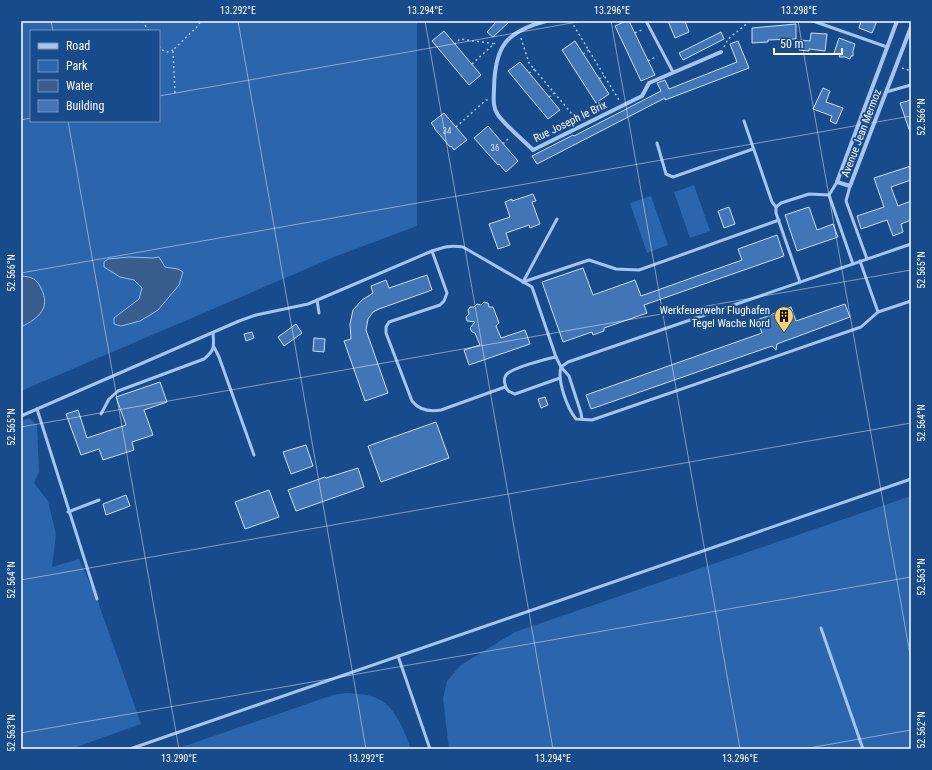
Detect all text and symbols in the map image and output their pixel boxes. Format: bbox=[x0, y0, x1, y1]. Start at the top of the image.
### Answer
text: 13.292°E bbox=[220, 5, 256, 16]
text: 13.294°E bbox=[407, 5, 443, 16]
text: 13.296°E bbox=[594, 5, 630, 16]
text: 13.298°E bbox=[781, 5, 817, 16]
legend bbox=[30, 30, 160, 122]
scale bar bbox=[774, 30, 842, 56]
text: 50 m bbox=[780, 37, 804, 51]
text: Road bbox=[66, 39, 90, 53]
text: Park bbox=[66, 59, 88, 73]
text: Water bbox=[66, 79, 94, 93]
street label: Avenue Jean Mermoz bbox=[839, 87, 884, 179]
street label: Rue Joseph le Brix bbox=[531, 98, 609, 145]
text: 52.566°N bbox=[916, 98, 927, 136]
text: Building bbox=[66, 99, 104, 113]
house number: 34 bbox=[443, 126, 452, 136]
house number: 36 bbox=[491, 143, 499, 153]
text: 52.565°N bbox=[916, 251, 927, 289]
text: 52.566°N bbox=[6, 254, 17, 292]
place label: Werkfeuerwehr Flughafen Tegel Wache Nord bbox=[659, 304, 770, 330]
building icon: Werkfeuerwehr Flughafen Tegel Wache Nord bbox=[773, 305, 795, 333]
text: 52.564°N bbox=[916, 404, 927, 442]
text: 52.565°N bbox=[6, 408, 17, 446]
text: 52.563°N bbox=[916, 558, 927, 596]
text: 52.564°N bbox=[6, 561, 17, 599]
text: 52.562°N bbox=[916, 711, 927, 749]
text: 52.563°N bbox=[6, 714, 17, 752]
text: 13.290°E bbox=[161, 753, 197, 764]
text: 13.292°E bbox=[348, 753, 384, 764]
text: 13.294°E bbox=[535, 753, 571, 764]
text: 13.296°E bbox=[722, 753, 758, 764]

